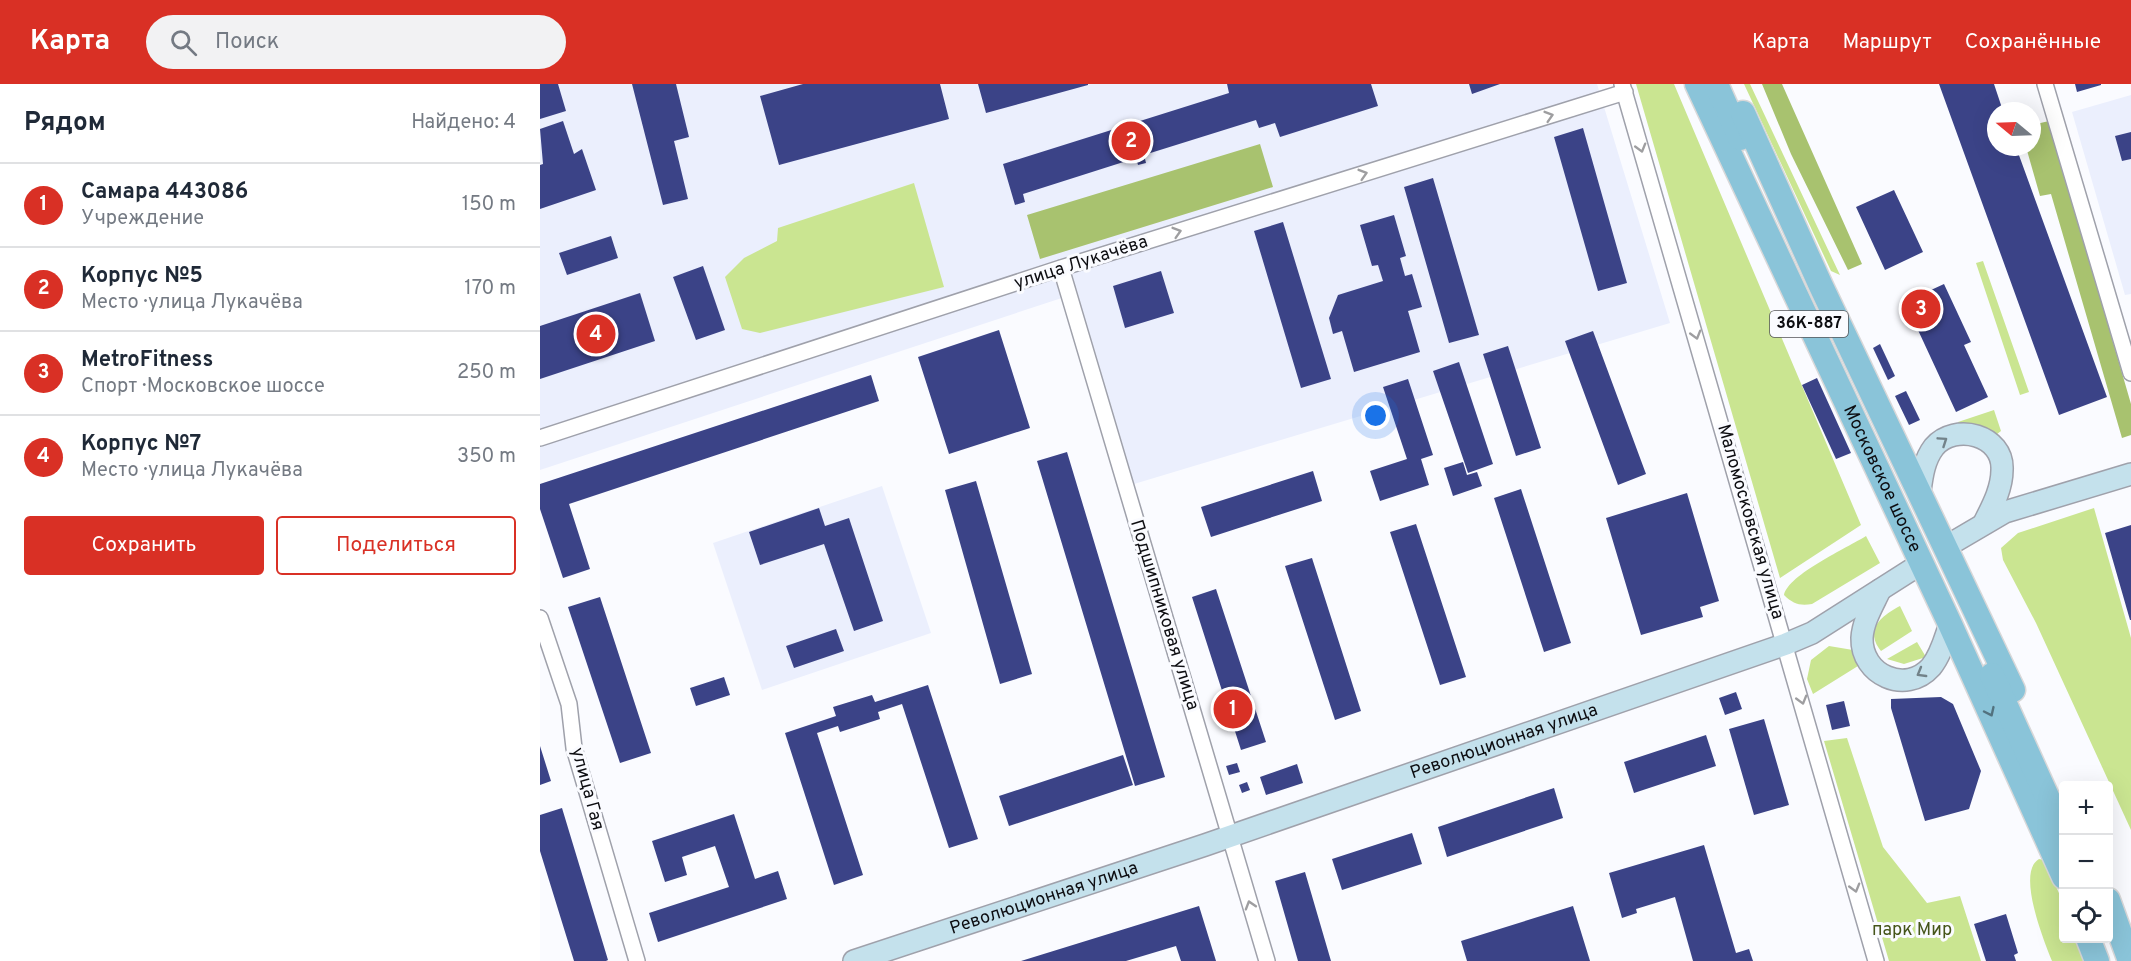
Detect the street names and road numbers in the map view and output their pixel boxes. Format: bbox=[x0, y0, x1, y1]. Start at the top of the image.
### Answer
street label: улица Лукачёва bbox=[1011, 231, 1151, 295]
road number: 36К-887 bbox=[1770, 311, 1848, 337]
street label: Московское шоссе bbox=[1838, 401, 1926, 556]
street label: Маломосковская улица bbox=[1711, 422, 1789, 622]
street label: Подшипниковая улица bbox=[1124, 517, 1204, 713]
street label: Революционная улица bbox=[1407, 699, 1601, 785]
street label: улица Гая bbox=[565, 745, 609, 833]
street label: Революционная улица bbox=[947, 856, 1141, 940]

